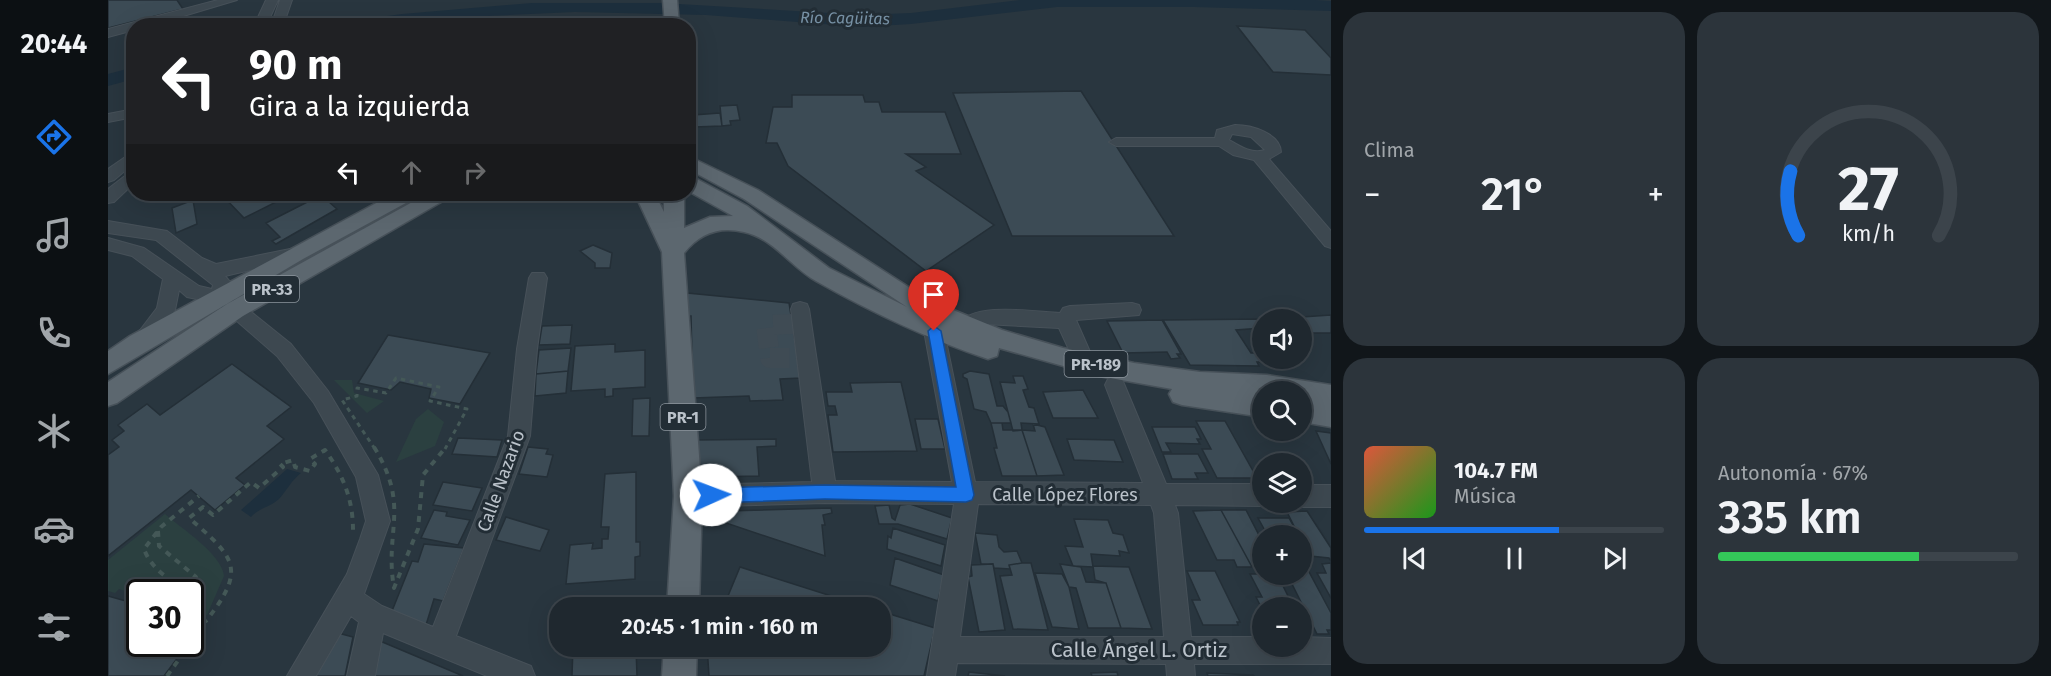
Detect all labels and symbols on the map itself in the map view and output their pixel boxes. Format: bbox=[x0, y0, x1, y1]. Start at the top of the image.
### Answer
water label: Río Cagüitas bbox=[800, 8, 890, 28]
pin bbox=[908, 269, 959, 331]
road number: PR-33 bbox=[245, 276, 299, 302]
road number: PR-189 bbox=[1064, 351, 1128, 377]
road number: PR-1 bbox=[660, 404, 706, 430]
street label: Calle Nazario bbox=[472, 427, 530, 535]
position arrow bbox=[679, 463, 743, 527]
street label: Calle López Flores bbox=[992, 484, 1138, 506]
speed limit sign: 30 bbox=[126, 579, 204, 657]
street label: Calle Ángel L. Ortiz bbox=[1051, 637, 1227, 663]

